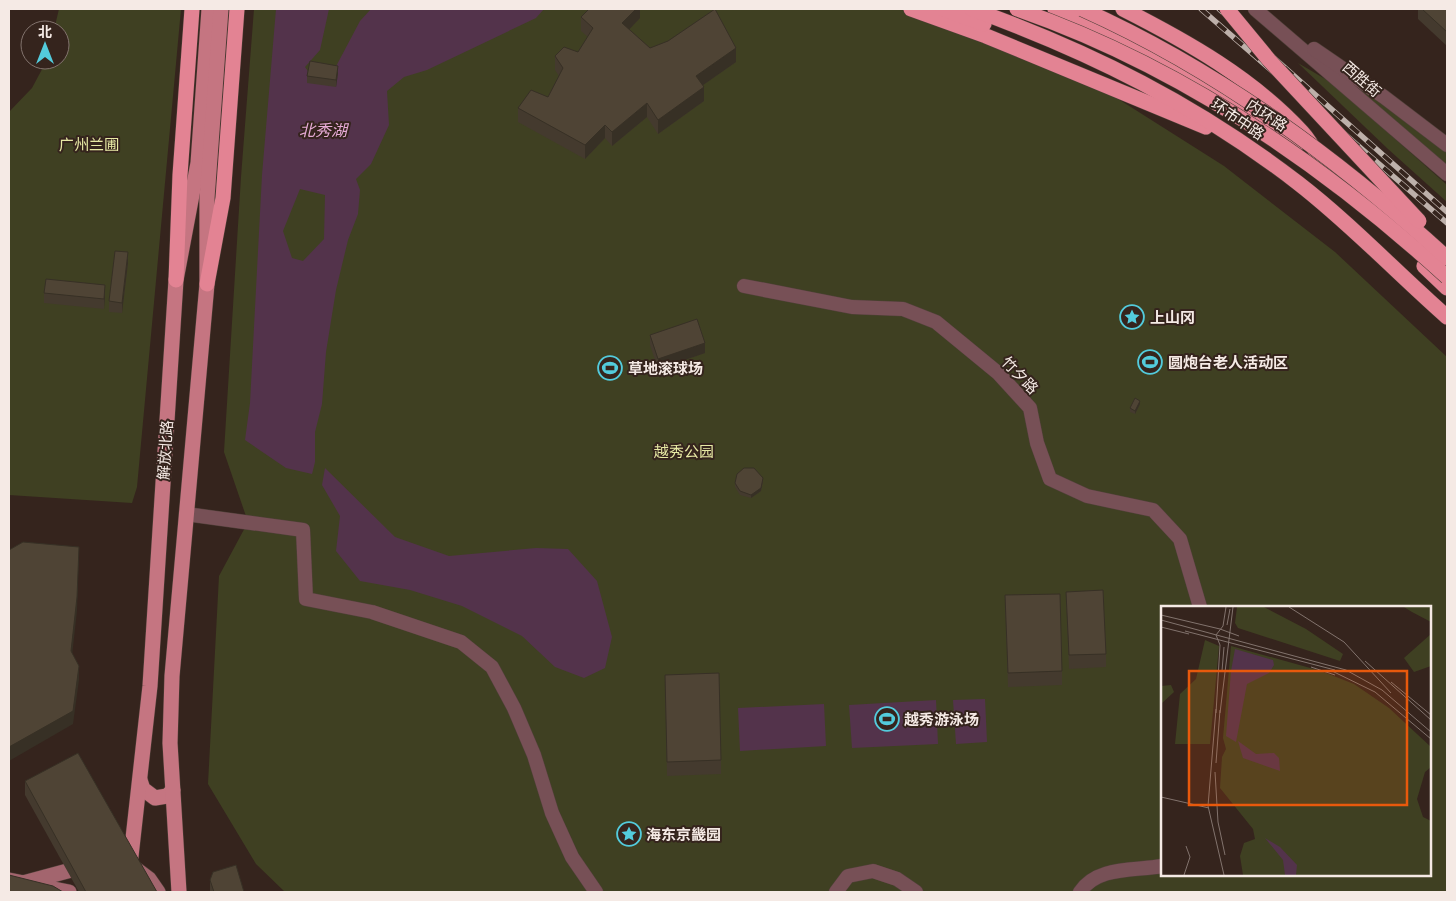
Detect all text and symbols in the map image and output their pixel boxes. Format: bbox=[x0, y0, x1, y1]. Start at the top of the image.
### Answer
north arrow bbox=[20, 20, 70, 70]
text: 北 bbox=[38, 24, 52, 40]
street label: 西胜街 bbox=[1339, 58, 1385, 100]
street label: 环市中路 bbox=[1208, 95, 1268, 143]
street label: 内环路 bbox=[1243, 96, 1291, 134]
water label: 北秀湖 bbox=[299, 121, 350, 140]
park label: 广州兰圃 bbox=[59, 136, 119, 153]
place icon: 上山冈 bbox=[1119, 304, 1145, 330]
place label: 上山冈 bbox=[1150, 309, 1195, 326]
sports icon: 圆炮台老人活动区 bbox=[1137, 349, 1163, 375]
street label: 竹夕路 bbox=[998, 353, 1042, 397]
place label: 圆炮台老人活动区 bbox=[1168, 354, 1288, 371]
sports icon: 草地滚球场 bbox=[597, 355, 623, 381]
place label: 草地滚球场 bbox=[628, 360, 703, 377]
street label: 解放北路 bbox=[154, 419, 176, 481]
park label: 越秀公园 bbox=[654, 443, 714, 460]
inset map bbox=[1161, 606, 1431, 876]
sports icon: 越秀游泳场 bbox=[874, 706, 900, 732]
place label: 越秀游泳场 bbox=[904, 711, 979, 728]
place icon: 海东京畿园 bbox=[616, 821, 642, 847]
place label: 海东京畿园 bbox=[646, 826, 721, 843]

